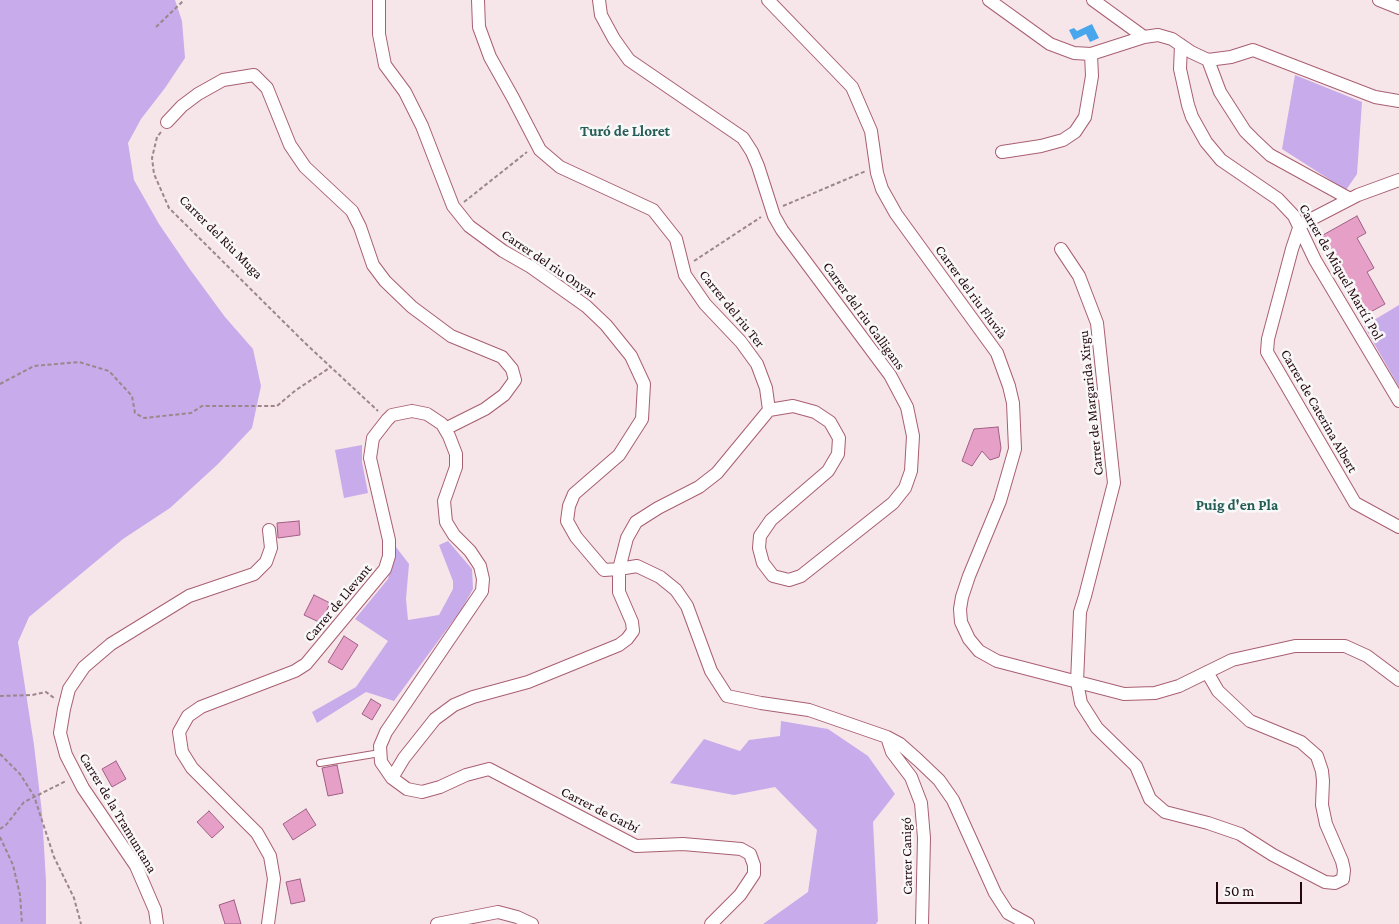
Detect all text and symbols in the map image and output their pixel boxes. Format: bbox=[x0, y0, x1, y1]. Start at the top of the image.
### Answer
district label: Turó de Lloret bbox=[580, 122, 670, 140]
street label: Carrer del Riu Muga bbox=[176, 192, 266, 282]
street label: Carrer de Miquel Martí i Pol bbox=[1295, 201, 1387, 343]
street label: Carrer del riu Onyar bbox=[498, 226, 600, 302]
street label: Carrer del riu Fluvià bbox=[932, 242, 1010, 342]
street label: Carrer del riu Galligans bbox=[819, 259, 909, 373]
street label: Carrer del riu Ter bbox=[696, 267, 768, 351]
street label: Carrer de Margarida Xirgu bbox=[1075, 330, 1107, 476]
street label: Carrer de Caterina Albert bbox=[1277, 346, 1361, 476]
district label: Puig d'en Pla bbox=[1196, 496, 1278, 514]
street label: Carrer de Llevant bbox=[301, 561, 375, 645]
street label: Carrer de la Tramuntana bbox=[76, 750, 160, 876]
street label: Carrer de Garbí bbox=[558, 783, 642, 837]
street label: Carrer Canigó bbox=[898, 817, 916, 895]
scale bar bbox=[1219, 872, 1305, 904]
text: 50 m bbox=[1224, 883, 1254, 899]

